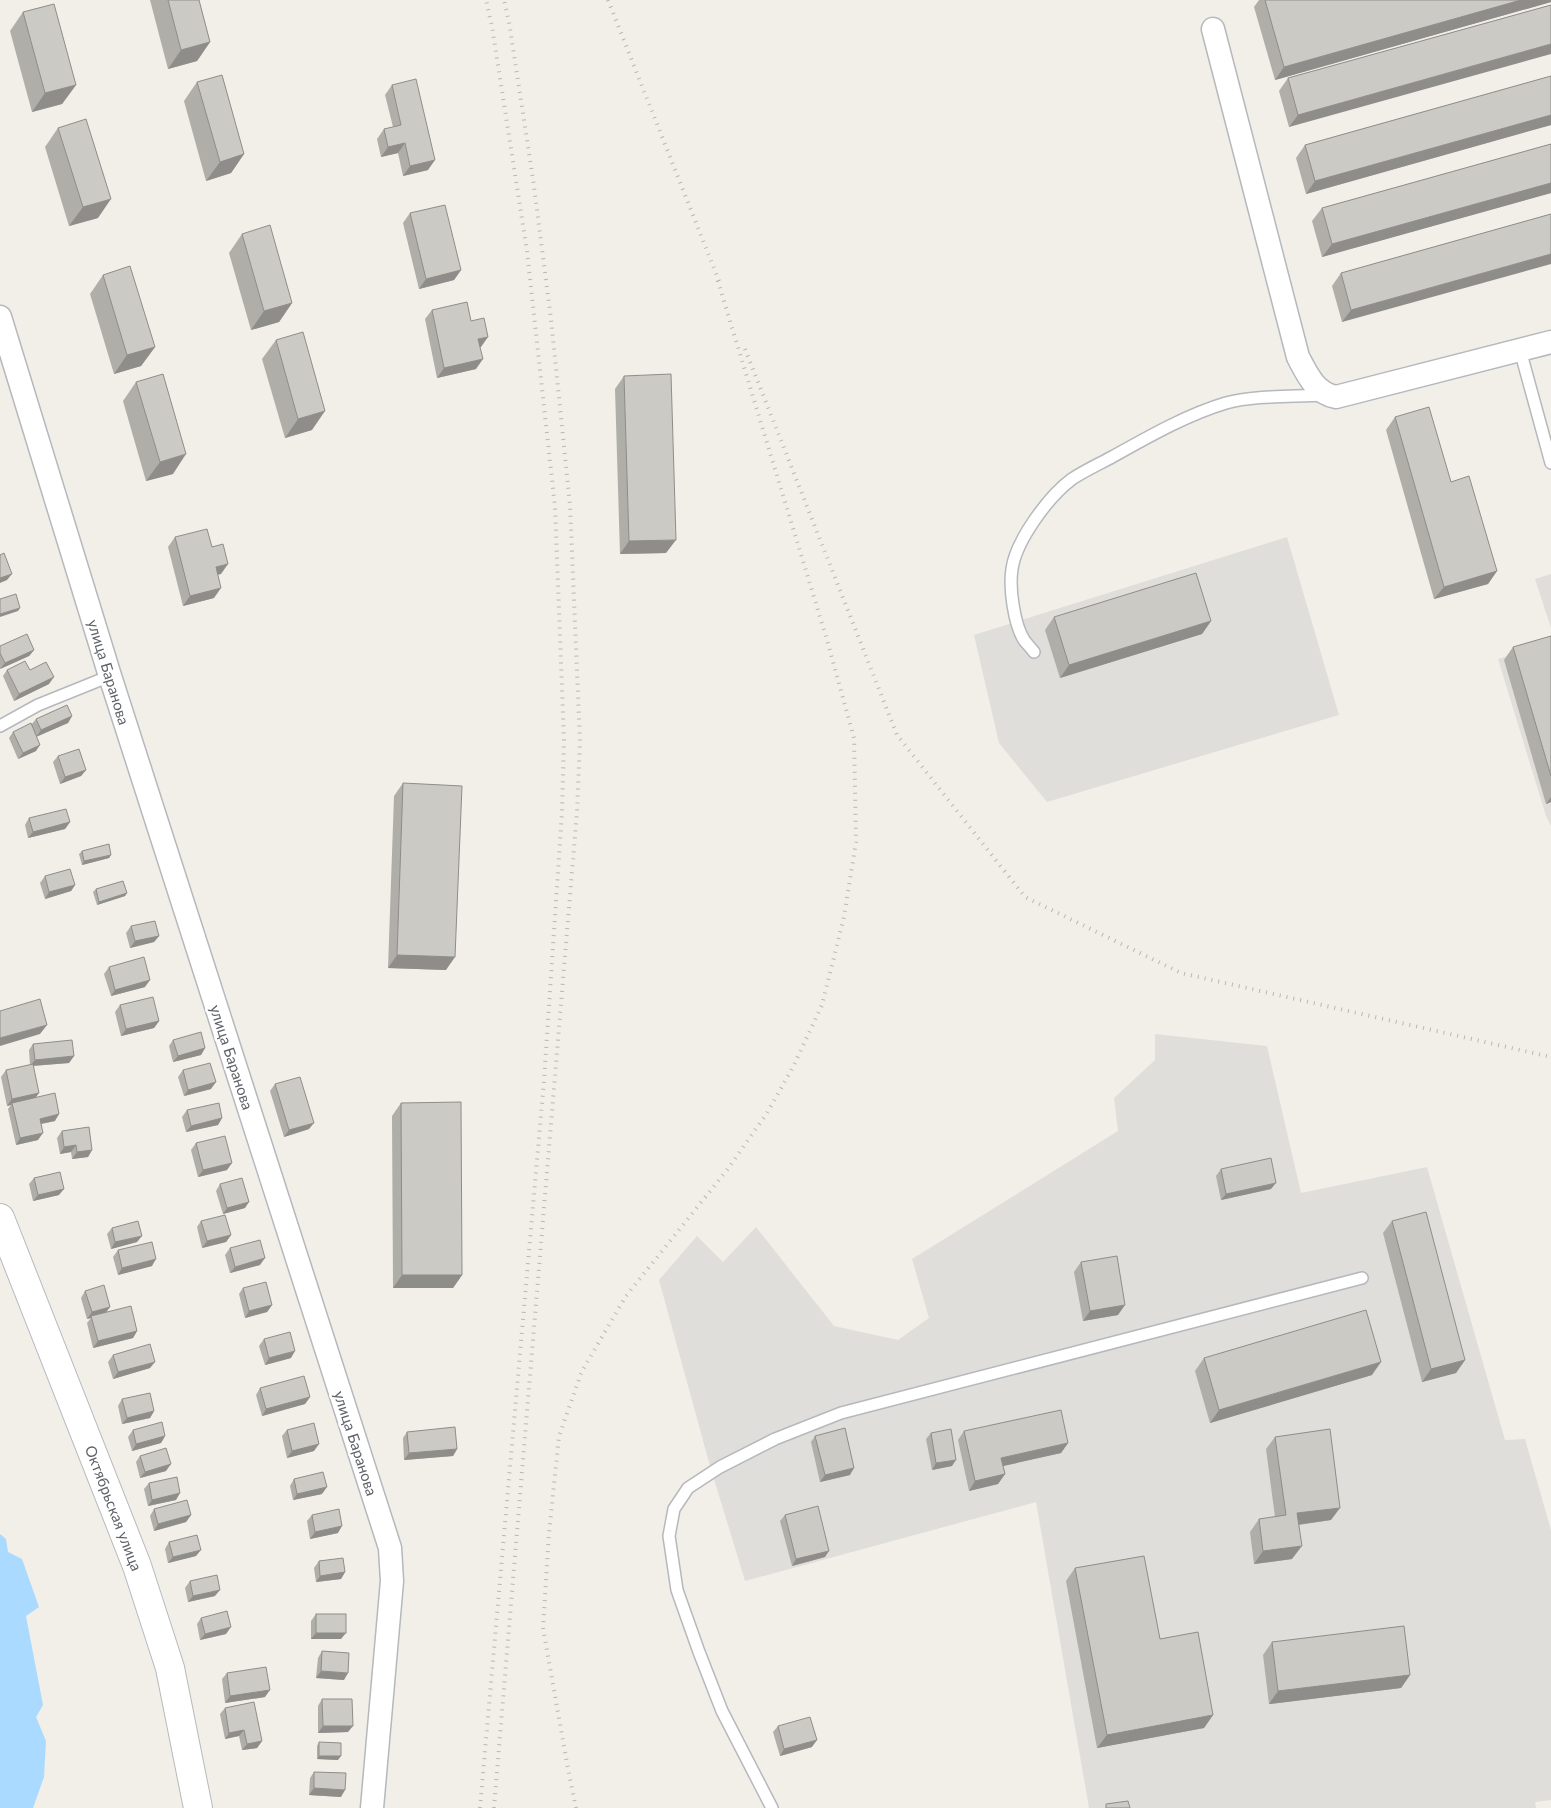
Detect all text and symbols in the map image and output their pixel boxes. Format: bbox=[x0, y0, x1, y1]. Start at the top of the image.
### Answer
street label: улица Баранова bbox=[84, 617, 134, 727]
street label: улица Баранова bbox=[207, 1002, 257, 1112]
street label: улица Баранова bbox=[331, 1388, 381, 1498]
street label: Октябрьская улица bbox=[82, 1443, 146, 1573]

